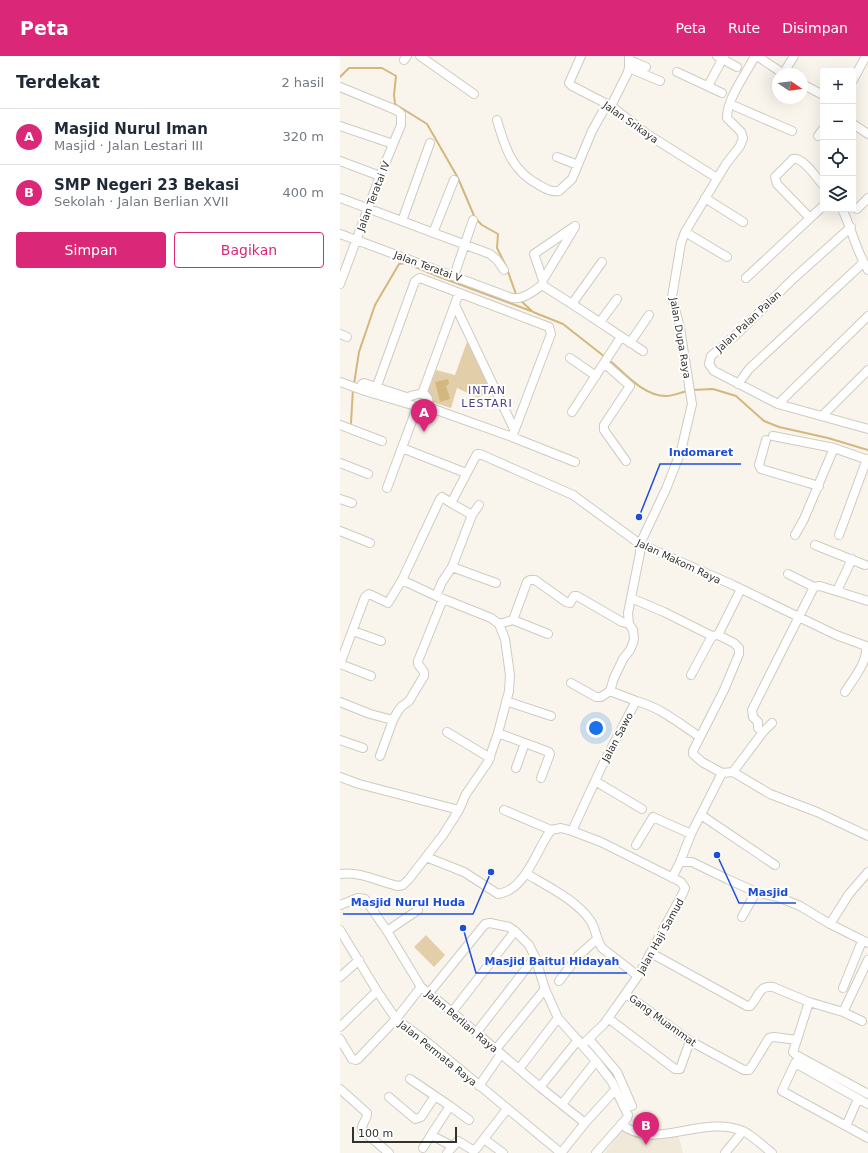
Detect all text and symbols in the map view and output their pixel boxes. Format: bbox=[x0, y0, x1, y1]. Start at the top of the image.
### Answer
text: Peta bbox=[20, 17, 69, 39]
text: Peta bbox=[675, 20, 706, 36]
text: Rute bbox=[728, 20, 760, 36]
text: Disimpan bbox=[782, 20, 848, 36]
north arrow bbox=[772, 68, 808, 104]
map controls bbox=[820, 68, 856, 212]
button: + bbox=[820, 68, 856, 104]
text: Terdekat bbox=[16, 72, 100, 92]
text: 2 hasil bbox=[281, 75, 324, 90]
street label: Jalan Srikaya bbox=[600, 99, 660, 145]
button: − bbox=[820, 104, 856, 140]
text: Masjid Nurul Iman bbox=[54, 120, 208, 138]
text: A bbox=[24, 129, 34, 144]
text: 320 m bbox=[282, 129, 324, 144]
text: Masjid · Jalan Lestari III bbox=[54, 138, 203, 153]
button: locate bbox=[820, 140, 856, 176]
street label: Jalan Teratai IV bbox=[355, 159, 392, 234]
text: SMP Negeri 23 Bekasi bbox=[54, 176, 239, 194]
button: layers bbox=[820, 176, 856, 212]
text: B bbox=[24, 185, 34, 200]
text: 400 m bbox=[282, 185, 324, 200]
text: Sekolah · Jalan Berlian XVII bbox=[54, 194, 229, 209]
button: Simpan bbox=[16, 232, 166, 268]
button: Bagikan bbox=[174, 232, 324, 268]
street label: Jalan Teratai V bbox=[392, 249, 463, 284]
street label: Jalan Palan Palan bbox=[713, 288, 783, 355]
street label: Jalan Dupa Raya bbox=[668, 296, 693, 379]
district label: INTAN LESTARI bbox=[461, 384, 513, 410]
pin: A bbox=[411, 399, 437, 432]
callout: Indomaret bbox=[660, 441, 741, 464]
text: Indomaret bbox=[669, 446, 733, 459]
street label: Jalan Makom Raya bbox=[634, 537, 723, 586]
street label: Jalan Sawo bbox=[599, 711, 635, 765]
your location bbox=[586, 718, 606, 738]
callout: Masjid bbox=[739, 880, 796, 903]
text: Masjid bbox=[748, 886, 788, 899]
callout: Masjid Nurul Huda bbox=[343, 891, 473, 914]
text: Masjid Nurul Huda bbox=[351, 896, 465, 909]
street label: Jalan Haji Samud bbox=[635, 896, 686, 977]
callout: Masjid Baitul Hidayah bbox=[476, 950, 627, 973]
text: Masjid Baitul Hidayah bbox=[485, 955, 619, 968]
street label: Jalan Berlian Raya bbox=[423, 987, 500, 1055]
street label: Gang Muammat bbox=[627, 992, 699, 1049]
street label: Jalan Permata Raya bbox=[396, 1018, 479, 1088]
pin: B bbox=[633, 1112, 659, 1145]
scale bar bbox=[352, 1125, 457, 1144]
text: 100 m bbox=[358, 1127, 393, 1140]

